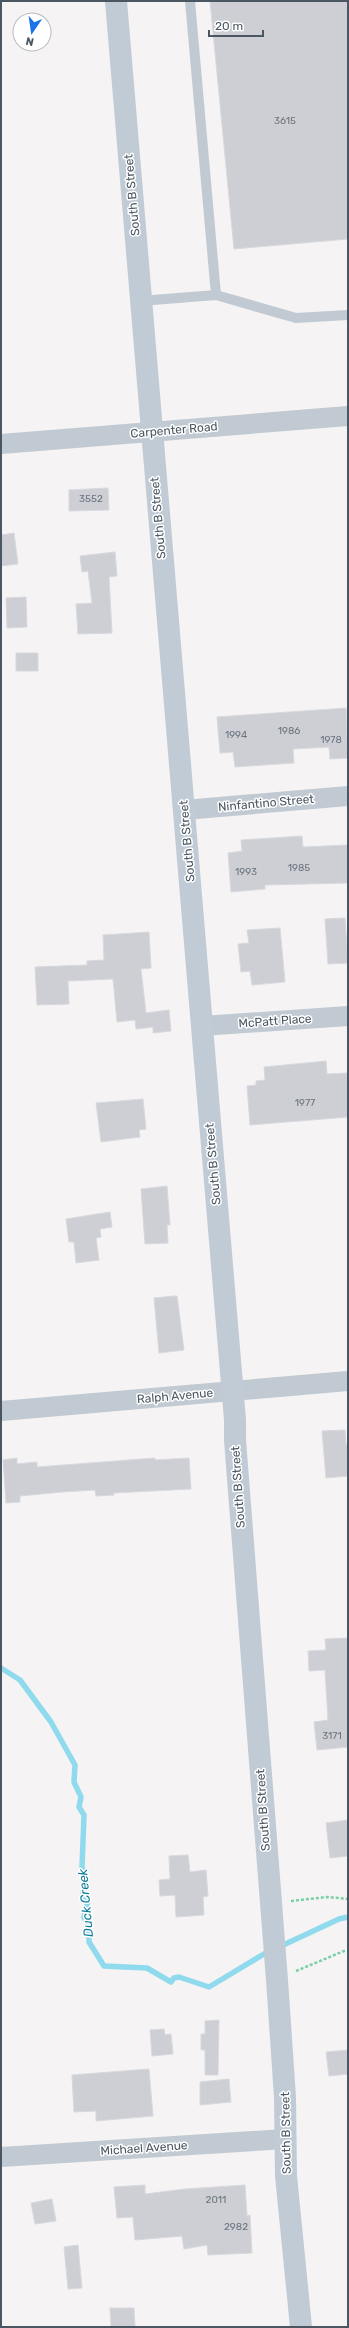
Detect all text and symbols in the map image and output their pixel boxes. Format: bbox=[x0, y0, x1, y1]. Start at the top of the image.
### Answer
north arrow bbox=[12, 12, 52, 52]
scale bar bbox=[209, 12, 263, 38]
text: 20 m bbox=[215, 19, 243, 33]
text: N bbox=[24, 34, 35, 48]
house number: 3615 bbox=[274, 115, 296, 127]
street label: South B Street bbox=[121, 153, 143, 237]
street label: Carpenter Road bbox=[130, 419, 218, 441]
street label: South B Street bbox=[147, 476, 169, 560]
house number: 3552 bbox=[79, 493, 103, 505]
house number: 1986 bbox=[278, 725, 300, 737]
house number: 1994 bbox=[225, 729, 247, 741]
house number: 1978 bbox=[320, 734, 342, 746]
street label: Ninfantino Street bbox=[217, 792, 315, 814]
street label: South B Street bbox=[176, 799, 198, 883]
house number: 1985 bbox=[288, 862, 310, 874]
house number: 1993 bbox=[235, 866, 257, 878]
street label: McPatt Place bbox=[238, 1011, 312, 1031]
house number: 1977 bbox=[295, 1097, 315, 1109]
street label: South B Street bbox=[202, 1122, 224, 1206]
street label: Ralph Avenue bbox=[136, 1386, 214, 1406]
street label: South B Street bbox=[228, 1445, 248, 1528]
house number: 3171 bbox=[322, 1730, 342, 1742]
street label: South B Street bbox=[253, 1768, 273, 1851]
water label: Duck Creek bbox=[75, 1868, 96, 1938]
street label: South B Street bbox=[278, 2091, 294, 2174]
street label: Michael Avenue bbox=[100, 2138, 188, 2158]
house number: 2011 bbox=[206, 2194, 226, 2206]
house number: 2982 bbox=[224, 2221, 248, 2233]

